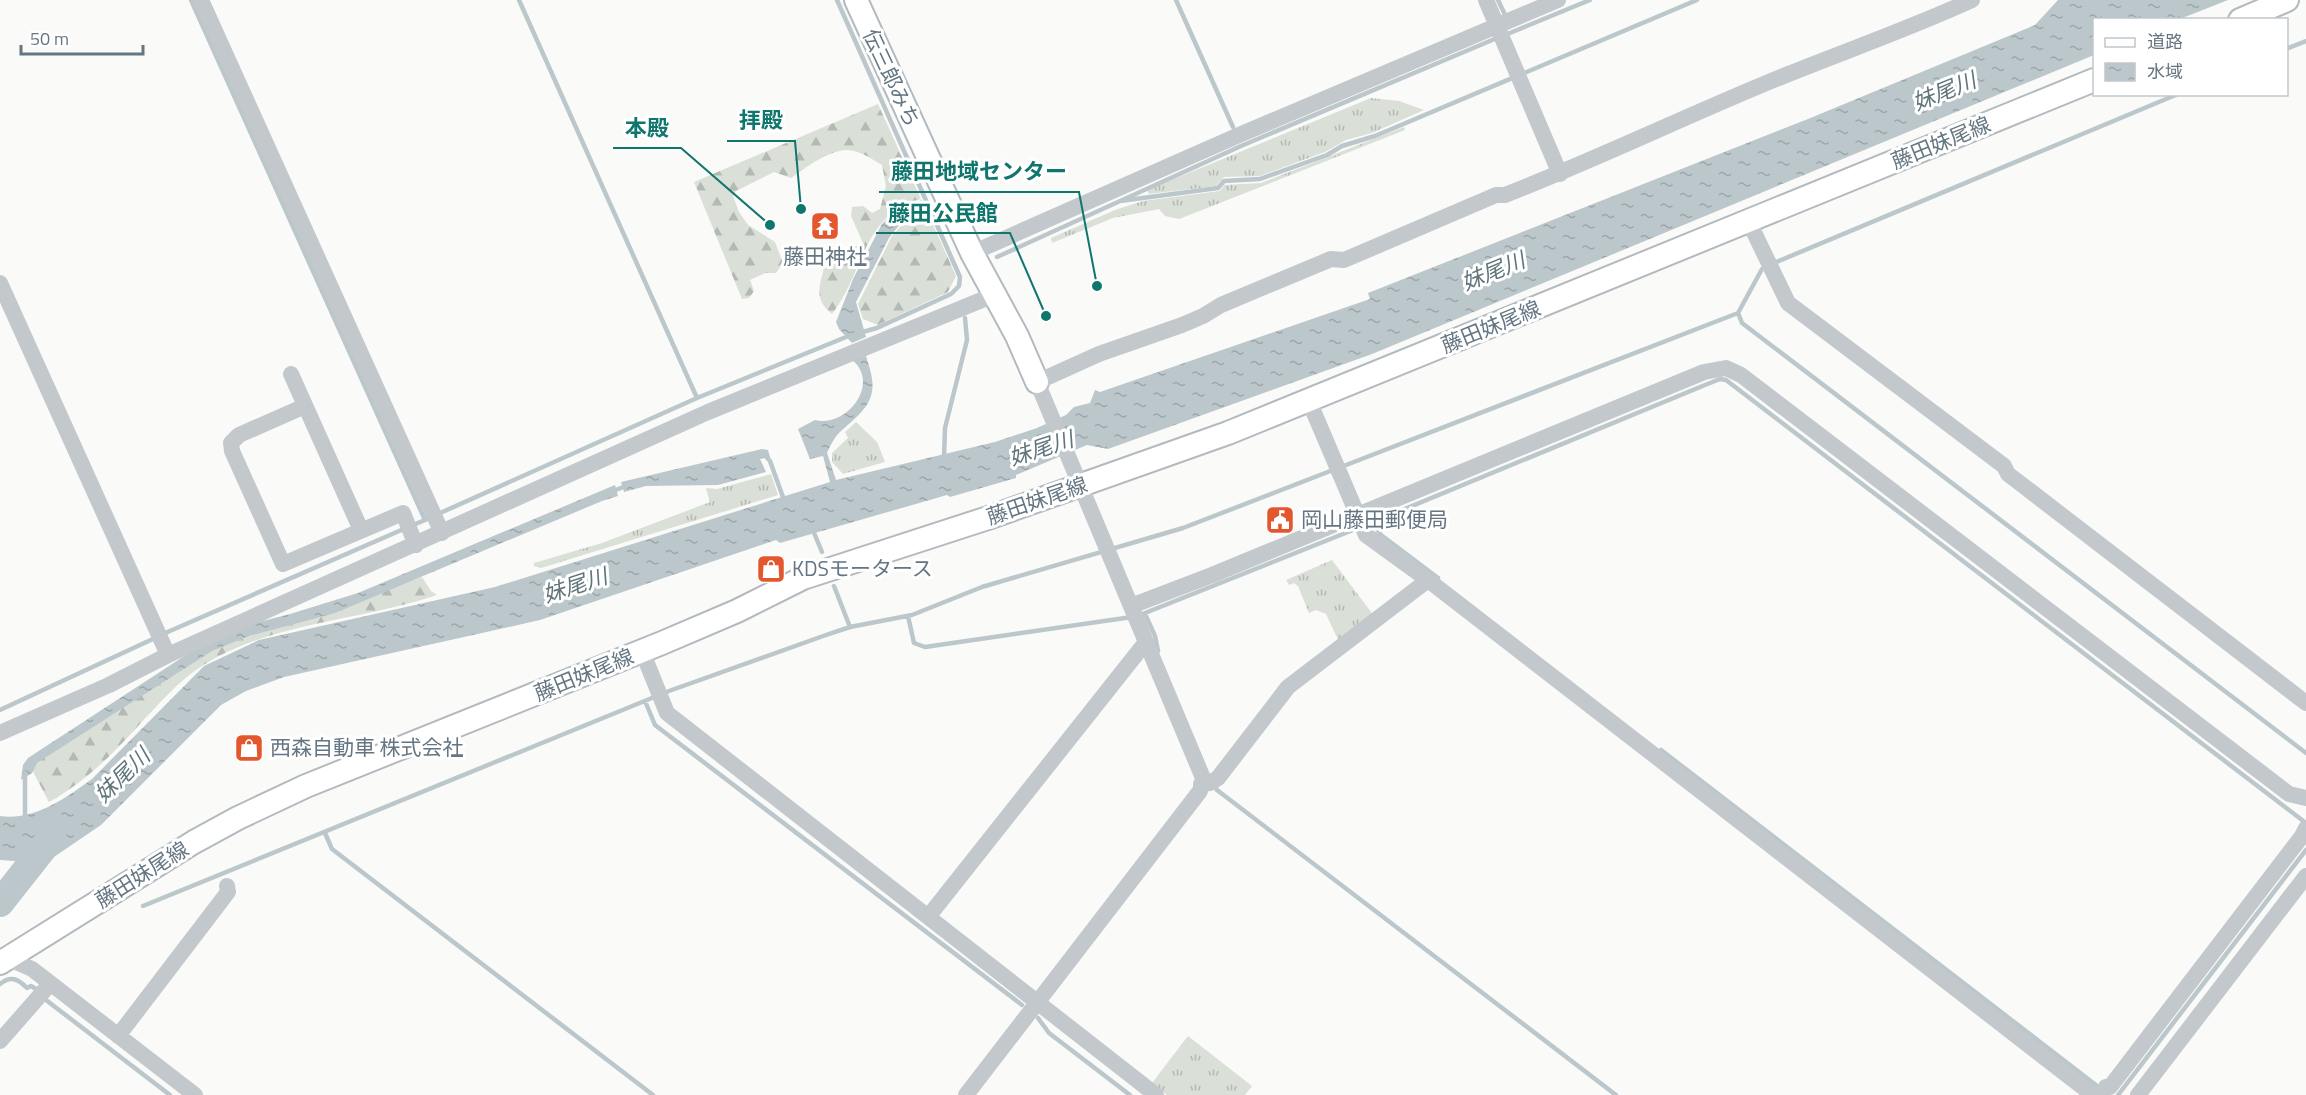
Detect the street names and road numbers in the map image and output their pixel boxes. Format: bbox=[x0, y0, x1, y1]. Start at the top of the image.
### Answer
street label: 伝三郎みち bbox=[855, 23, 929, 132]
street label: 藤田妹尾線 bbox=[1886, 108, 1995, 177]
street label: 藤田妹尾線 bbox=[1436, 292, 1545, 361]
street label: 藤田妹尾線 bbox=[982, 468, 1092, 532]
street label: 藤田妹尾線 bbox=[529, 640, 638, 709]
street label: 藤田妹尾線 bbox=[88, 833, 194, 916]

